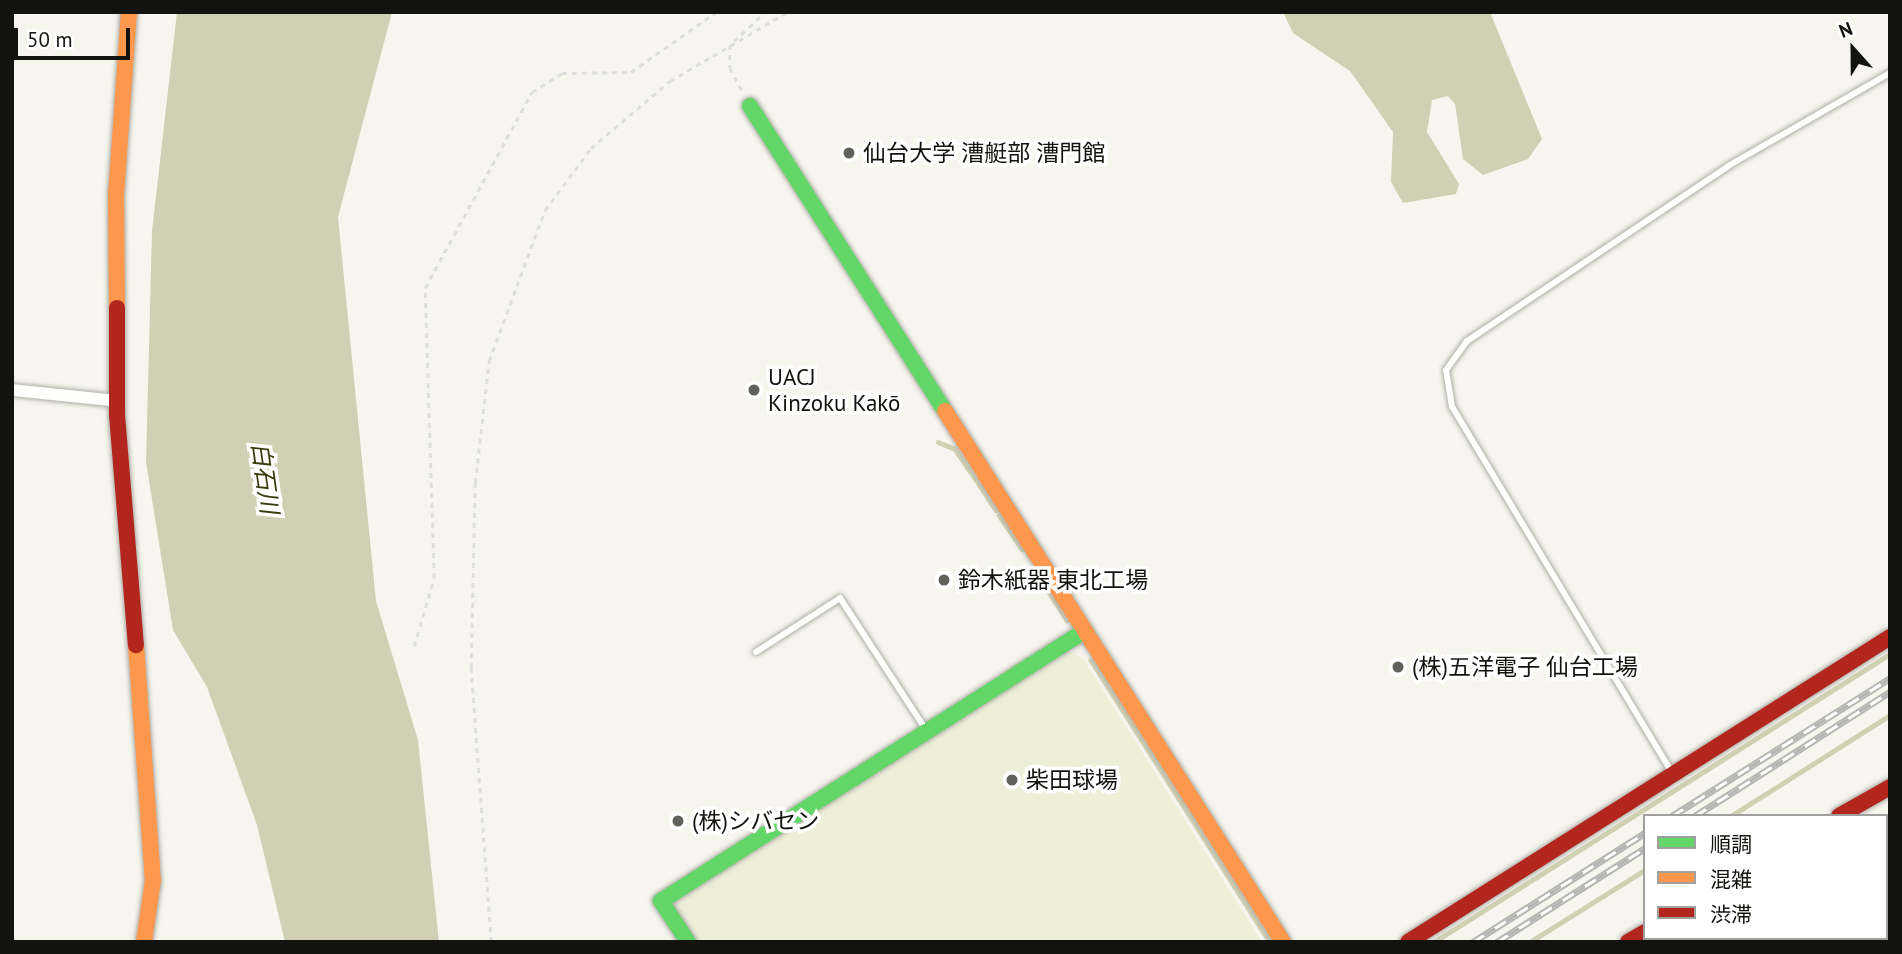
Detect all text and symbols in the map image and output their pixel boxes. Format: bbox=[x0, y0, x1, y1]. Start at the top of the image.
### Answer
scale bar bbox=[18, 14, 133, 58]
north arrow bbox=[1818, 14, 1888, 84]
text: N bbox=[1835, 16, 1856, 43]
text: 50 m bbox=[27, 26, 73, 53]
place label: 仙台大学 漕艇部 漕門館 bbox=[863, 139, 1105, 167]
marker: 仙台大学 漕艇部 漕門館 bbox=[841, 145, 857, 161]
place label: UACJ Kinzoku Kakō bbox=[768, 363, 900, 417]
marker: UACJ Kinzoku Kakō bbox=[746, 382, 762, 398]
water label: 白石川 bbox=[246, 440, 284, 516]
place label: 鈴木紙器 東北工場 bbox=[958, 566, 1148, 594]
marker: 鈴木紙器 東北工場 bbox=[936, 572, 952, 588]
place label: (株)五洋電子 仙台工場 bbox=[1412, 653, 1638, 681]
marker: (株)五洋電子 仙台工場 bbox=[1390, 659, 1406, 675]
place label: 柴田球場 bbox=[1026, 766, 1118, 794]
marker: 柴田球場 bbox=[1004, 772, 1020, 788]
place label: (株)シバセン bbox=[692, 807, 820, 835]
marker: (株)シバセン bbox=[670, 813, 686, 829]
legend bbox=[1643, 814, 1888, 940]
text: 順調 bbox=[1710, 831, 1752, 858]
text: 混雑 bbox=[1710, 866, 1752, 893]
text: 渋滞 bbox=[1710, 901, 1752, 928]

